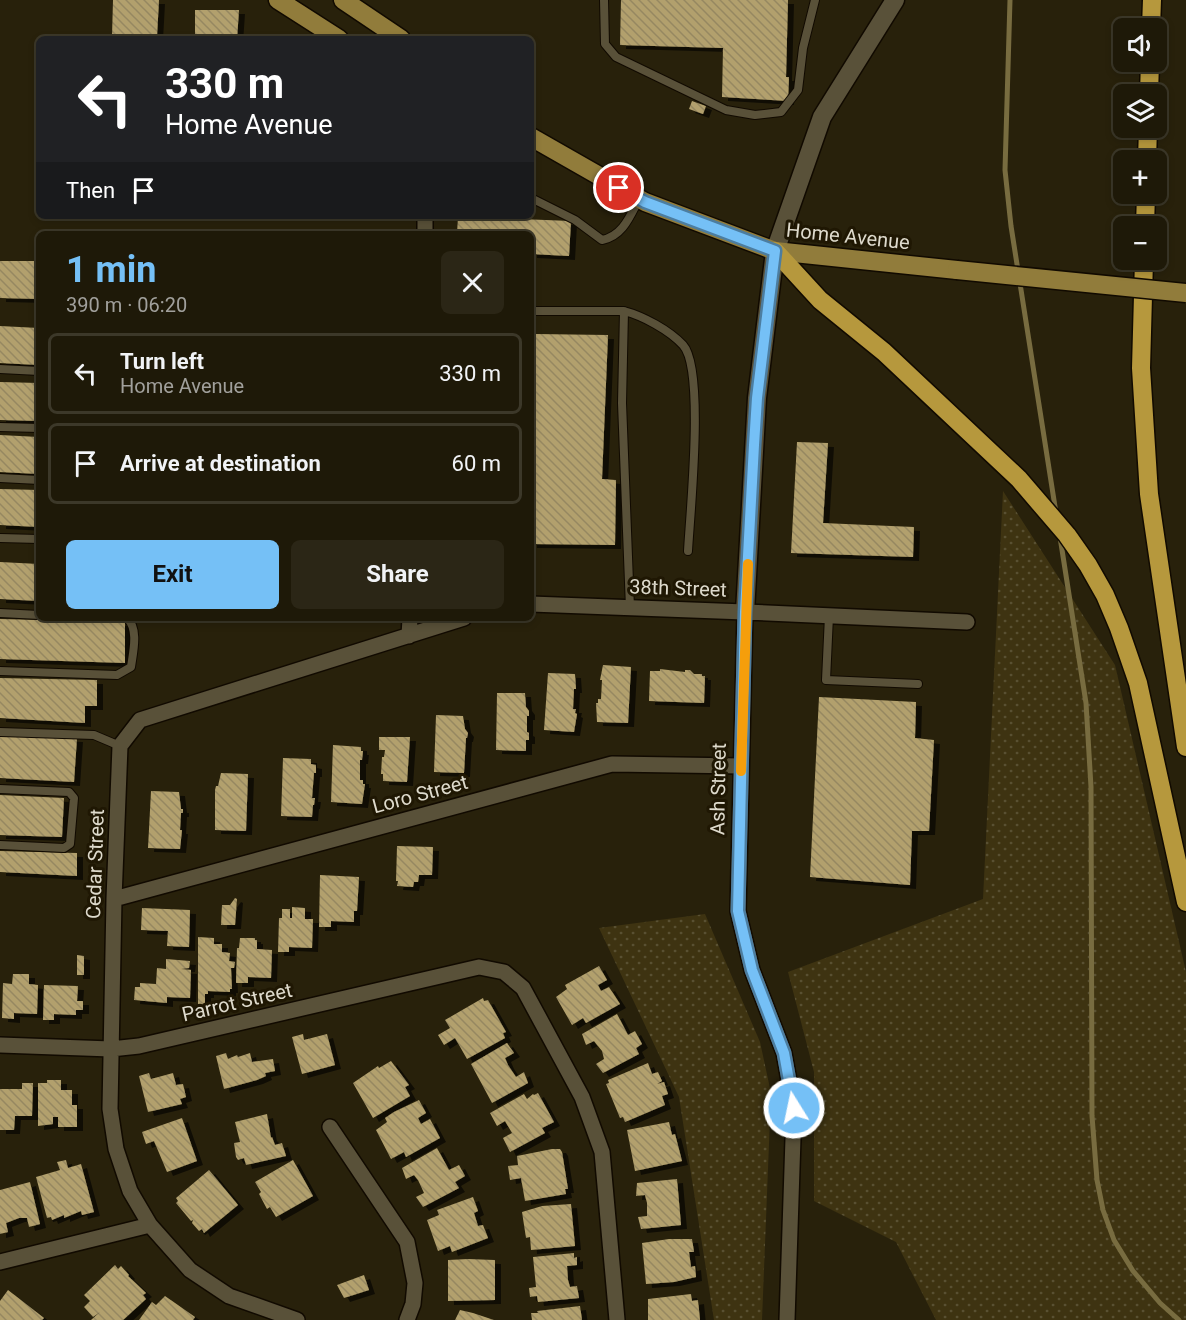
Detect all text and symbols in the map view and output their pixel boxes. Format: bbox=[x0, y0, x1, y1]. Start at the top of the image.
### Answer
map controls bbox=[1113, 18, 1167, 270]
button: sound bbox=[1113, 18, 1167, 72]
text: 330 m bbox=[165, 59, 284, 108]
icon: left bbox=[66, 60, 144, 138]
button: layers bbox=[1113, 84, 1167, 138]
text: Home Avenue bbox=[165, 109, 333, 141]
button: + bbox=[1113, 150, 1167, 204]
pin bbox=[593, 162, 644, 213]
icon: arrive bbox=[602, 171, 635, 204]
icon: arrive bbox=[127, 174, 160, 207]
text: Then bbox=[66, 178, 115, 203]
button: − bbox=[1113, 216, 1167, 270]
street label: Home Avenue bbox=[785, 218, 911, 254]
text: 1 min bbox=[66, 249, 157, 291]
button: close bbox=[441, 251, 504, 314]
text: 390 m · 06:20 bbox=[66, 293, 187, 317]
text: Turn left bbox=[120, 349, 204, 374]
icon: left bbox=[69, 357, 102, 390]
text: 330 m bbox=[439, 361, 501, 386]
text: Home Avenue bbox=[120, 374, 244, 398]
icon: arrive bbox=[69, 447, 102, 480]
text: Arrive at destination bbox=[120, 451, 321, 476]
text: 60 m bbox=[452, 451, 501, 476]
button: Exit bbox=[66, 540, 279, 609]
button: Share bbox=[291, 540, 504, 609]
street label: 38th Street bbox=[629, 574, 727, 602]
street label: Ash Street bbox=[705, 743, 731, 835]
street label: Loro Street bbox=[370, 770, 470, 818]
street label: Cedar Street bbox=[81, 808, 109, 920]
street label: Parrot Street bbox=[180, 978, 294, 1026]
position arrow bbox=[762, 1076, 826, 1140]

